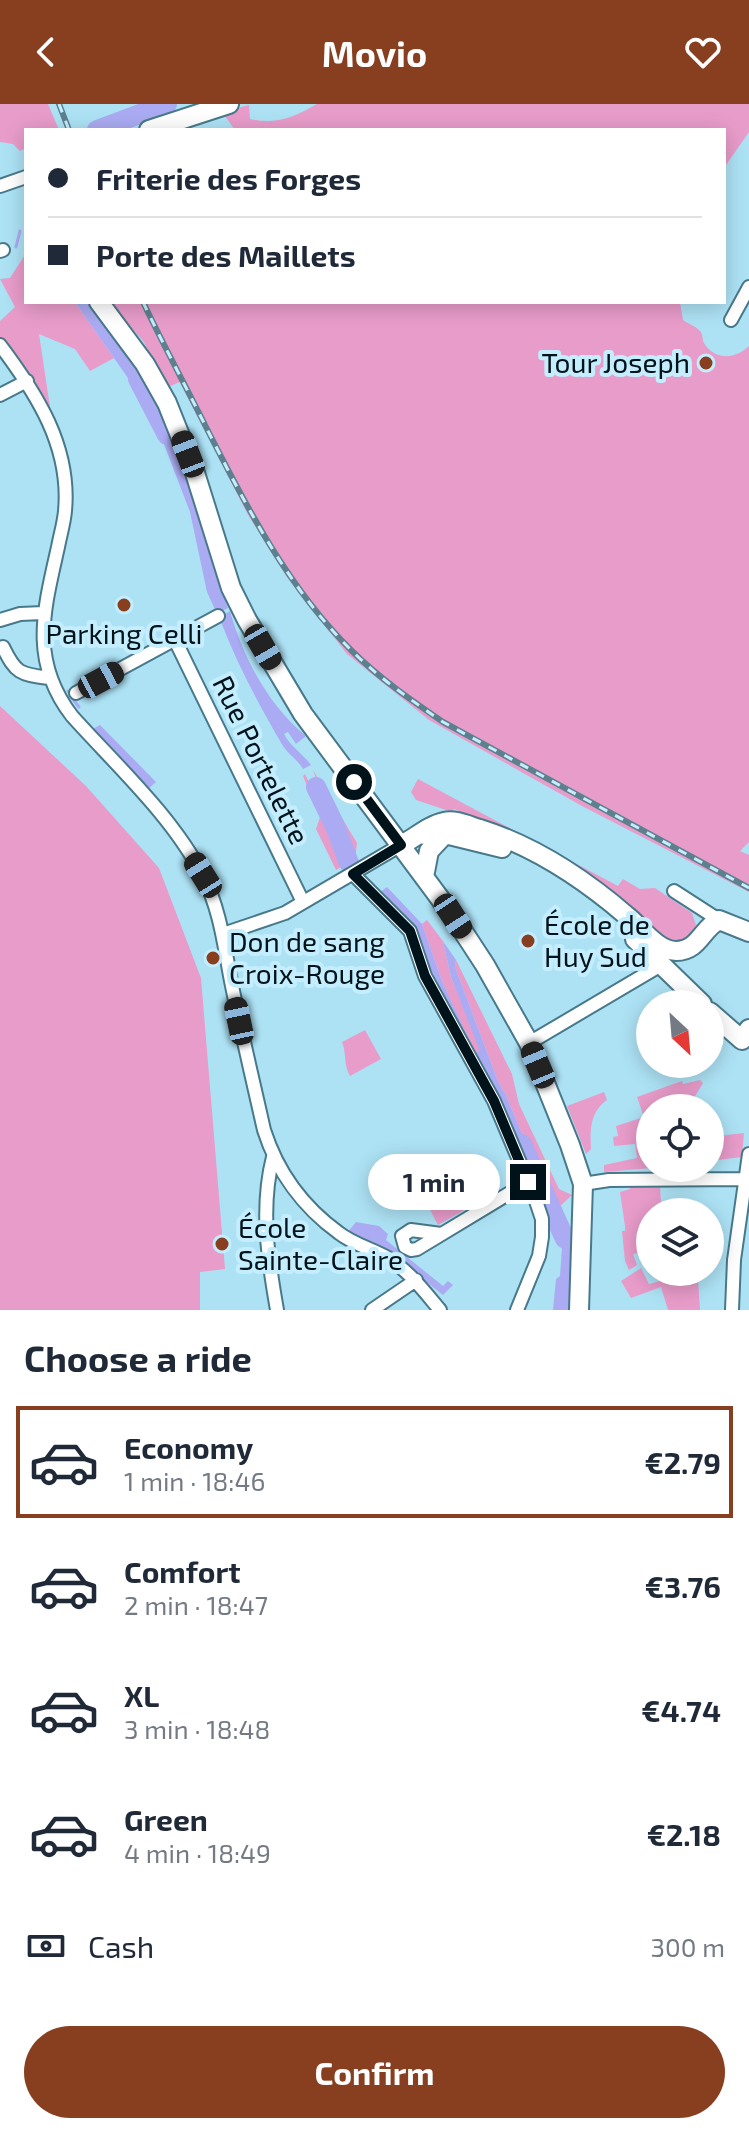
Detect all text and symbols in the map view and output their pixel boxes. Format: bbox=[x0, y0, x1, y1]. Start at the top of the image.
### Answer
icon: back bbox=[24, 30, 68, 74]
icon: heart bbox=[681, 30, 725, 74]
text: Movio bbox=[322, 31, 427, 74]
text: Friterie des Forges bbox=[96, 160, 361, 196]
text: Porte des Maillets bbox=[96, 237, 356, 273]
place label: Tour Joseph bbox=[541, 345, 690, 379]
marker: Tour Joseph bbox=[697, 354, 715, 372]
car bbox=[168, 427, 208, 481]
marker: Parking Celli bbox=[115, 596, 133, 614]
place label: Parking Celli bbox=[46, 616, 202, 650]
car bbox=[241, 620, 285, 674]
car bbox=[74, 658, 128, 702]
street label: Rue Portelette bbox=[206, 670, 317, 849]
route start bbox=[336, 764, 372, 800]
car bbox=[180, 848, 226, 902]
car bbox=[430, 889, 476, 943]
place label: École de Huy Sud bbox=[544, 907, 650, 973]
place label: Don de sang Croix-Rouge bbox=[229, 924, 385, 990]
marker: École de Huy Sud bbox=[519, 932, 537, 950]
marker: Don de sang Croix-Rouge bbox=[204, 949, 222, 967]
north arrow bbox=[636, 990, 724, 1078]
map controls bbox=[636, 990, 724, 1286]
car bbox=[222, 995, 256, 1047]
car bbox=[518, 1038, 558, 1092]
button: locate bbox=[636, 1094, 724, 1182]
callout: 1 min bbox=[368, 1154, 500, 1210]
route end bbox=[510, 1164, 546, 1200]
text: 1 min bbox=[403, 1166, 465, 1197]
button: layers bbox=[636, 1198, 724, 1286]
place label: École Sainte-Claire bbox=[238, 1210, 403, 1276]
marker: École Sainte-Claire bbox=[213, 1235, 231, 1253]
text: Choose a ride bbox=[24, 1336, 252, 1379]
icon: car bbox=[28, 1426, 100, 1498]
text: Economy bbox=[124, 1429, 253, 1465]
text: €2.79 bbox=[644, 1444, 721, 1480]
text: 1 min · 18:46 bbox=[124, 1465, 265, 1496]
icon: car bbox=[28, 1550, 100, 1622]
text: Comfort bbox=[124, 1553, 241, 1589]
text: €3.76 bbox=[645, 1568, 721, 1604]
text: 2 min · 18:47 bbox=[124, 1589, 268, 1620]
icon: car bbox=[28, 1674, 100, 1746]
text: XL bbox=[124, 1677, 159, 1713]
text: €4.74 bbox=[641, 1692, 721, 1728]
text: 3 min · 18:48 bbox=[124, 1713, 270, 1744]
icon: car bbox=[28, 1798, 100, 1870]
text: Green bbox=[124, 1801, 208, 1837]
text: €2.18 bbox=[647, 1816, 721, 1852]
text: 4 min · 18:49 bbox=[124, 1837, 271, 1868]
icon: cash bbox=[24, 1924, 68, 1968]
text: Cash bbox=[88, 1928, 154, 1964]
text: 300 m bbox=[651, 1931, 725, 1962]
button: Confirm bbox=[24, 2026, 725, 2118]

